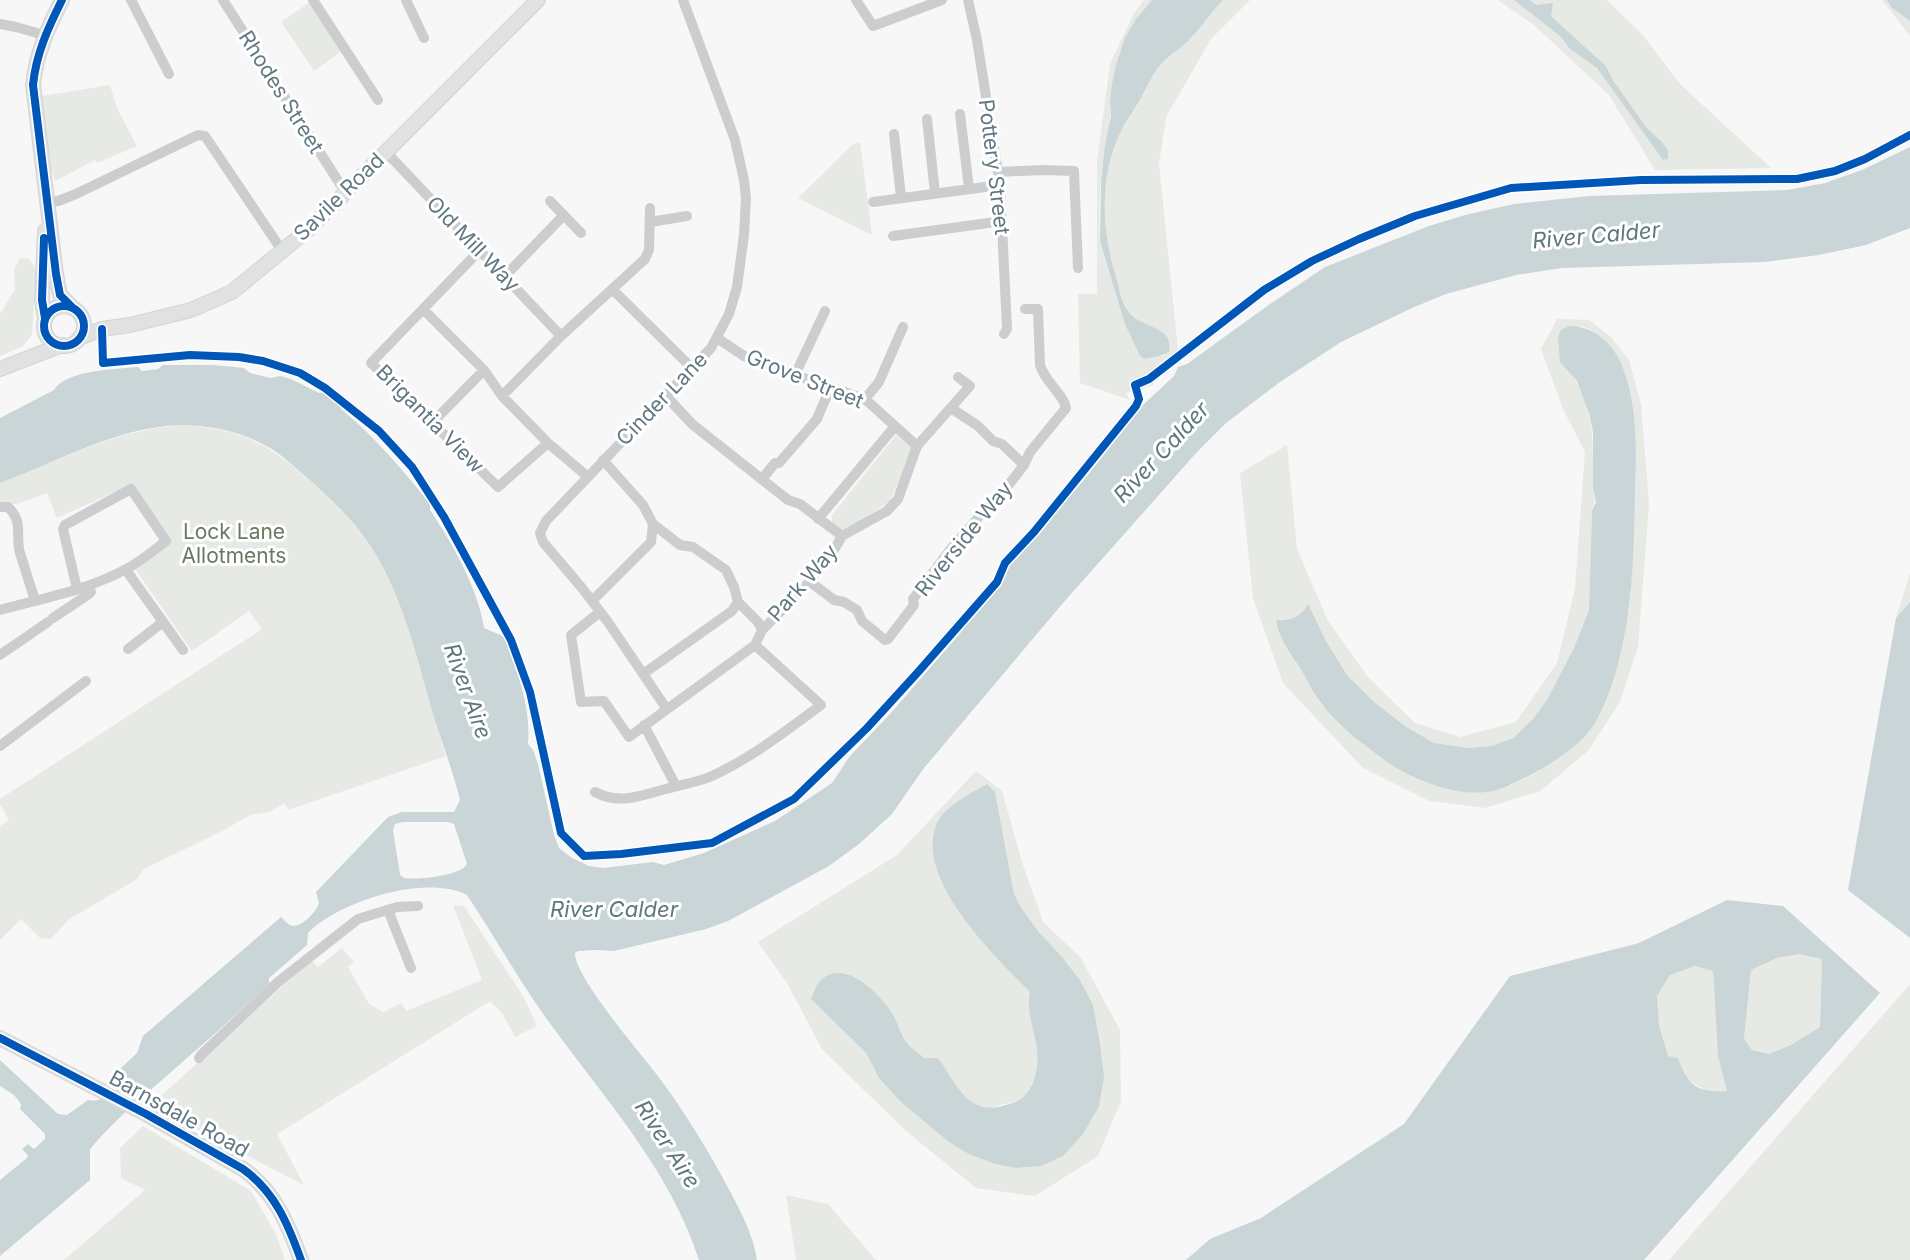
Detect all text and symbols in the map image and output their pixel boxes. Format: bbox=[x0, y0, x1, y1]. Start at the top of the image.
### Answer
street label: Rhodes Street bbox=[234, 26, 329, 158]
street label: Pottery Street bbox=[974, 98, 1015, 236]
street label: Savile Road bbox=[288, 147, 389, 246]
street label: Old Mill Way bbox=[422, 191, 525, 297]
water label: River Calder bbox=[1531, 216, 1662, 254]
street label: Grove Street bbox=[743, 344, 868, 413]
street label: Cinder Lane bbox=[611, 347, 712, 451]
street label: Brigantia View bbox=[371, 359, 490, 478]
water label: River Calder bbox=[1108, 396, 1215, 508]
street label: Riverside Way bbox=[910, 476, 1018, 601]
park label: Lock Lane Allotments bbox=[182, 519, 286, 568]
street label: Park Way bbox=[762, 539, 843, 626]
water label: River Aire bbox=[439, 640, 497, 742]
water label: River Calder bbox=[550, 896, 679, 922]
street label: Barnsdale Road bbox=[105, 1065, 253, 1162]
water label: River Aire bbox=[630, 1095, 706, 1193]

